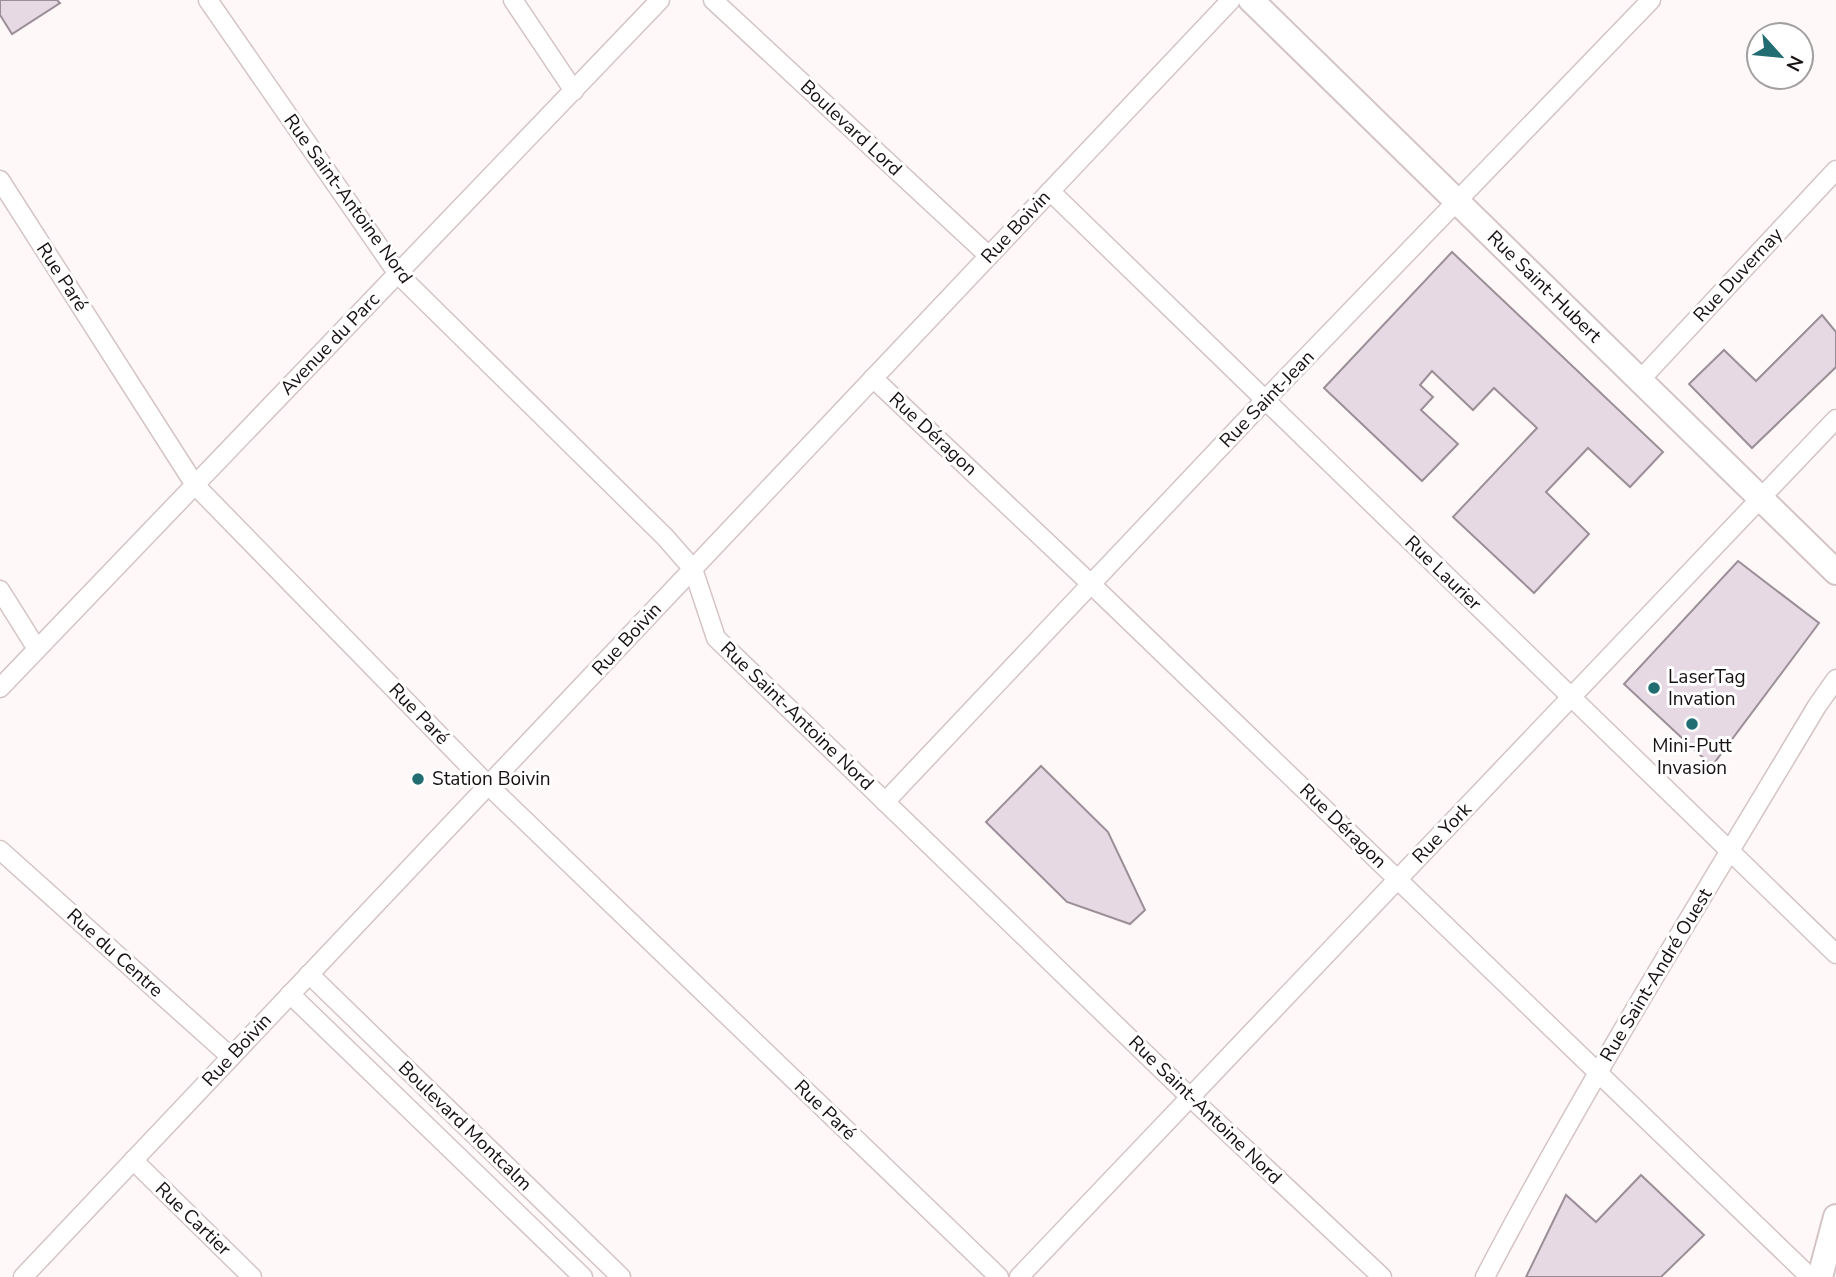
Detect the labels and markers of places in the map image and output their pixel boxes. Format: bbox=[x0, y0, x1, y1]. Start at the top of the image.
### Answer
place label: LaserTag Invation bbox=[1668, 664, 1746, 712]
marker: LaserTag Invation bbox=[1646, 680, 1662, 696]
marker: Mini-Putt Invasion bbox=[1684, 716, 1700, 732]
place label: Mini-Putt Invasion bbox=[1652, 733, 1732, 781]
place label: Station Boivin bbox=[432, 766, 550, 792]
marker: Station Boivin bbox=[410, 771, 426, 787]

